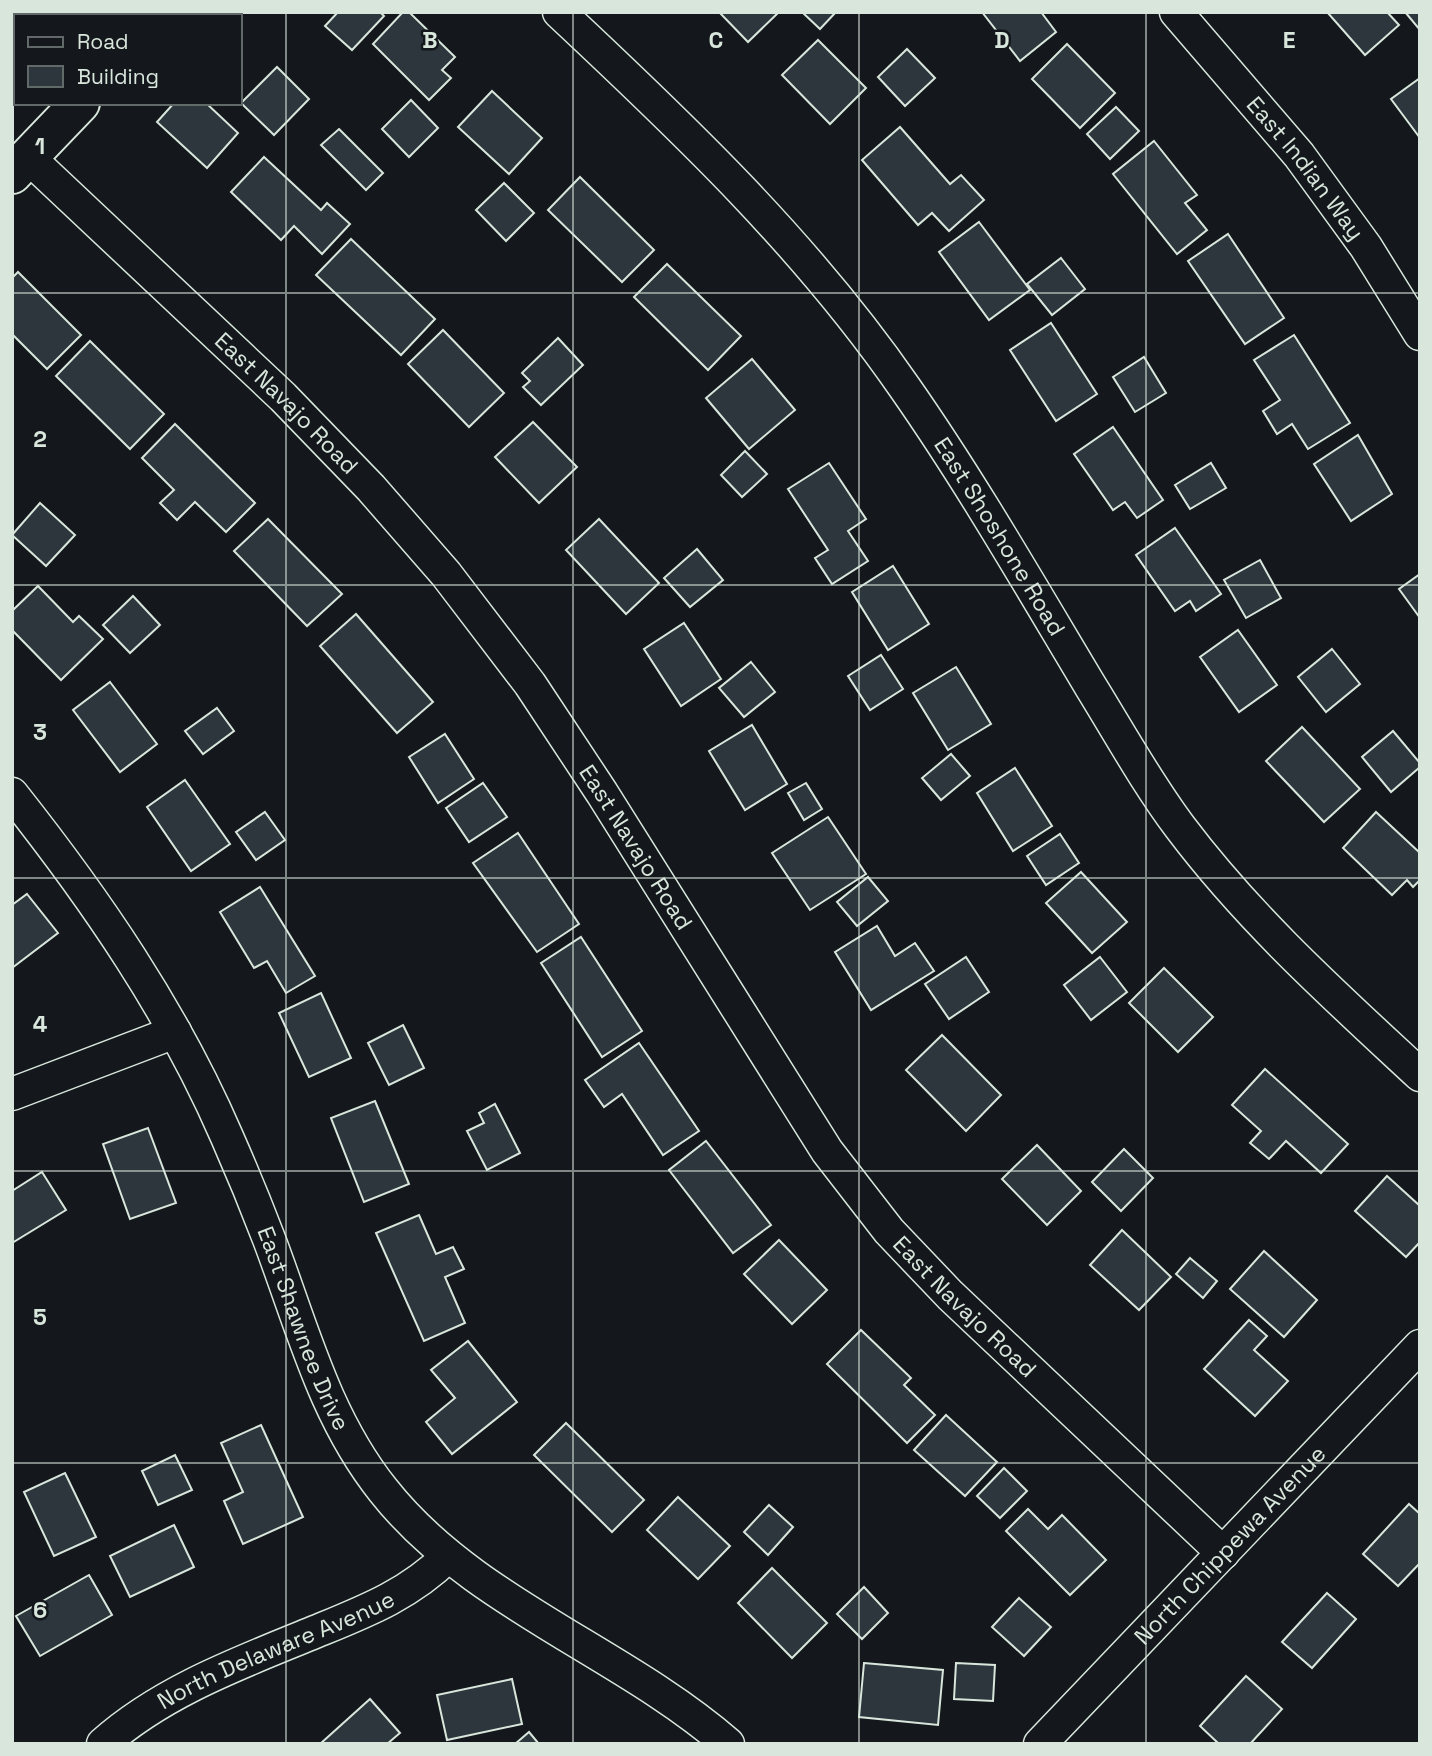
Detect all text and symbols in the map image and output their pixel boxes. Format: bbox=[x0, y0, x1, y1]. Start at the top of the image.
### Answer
legend bbox=[14, 14, 242, 105]
text: B bbox=[422, 25, 438, 55]
text: C bbox=[709, 25, 723, 55]
text: D bbox=[994, 25, 1010, 55]
text: E bbox=[1283, 25, 1295, 55]
text: Road bbox=[77, 28, 129, 55]
text: Building bbox=[77, 63, 159, 90]
street label: East Indian Way bbox=[1240, 90, 1371, 246]
text: 1 bbox=[35, 131, 45, 161]
street label: East Navajo Road bbox=[209, 326, 365, 481]
text: 2 bbox=[33, 424, 47, 454]
street label: East Shoshone Road bbox=[927, 431, 1072, 641]
text: 3 bbox=[33, 717, 47, 747]
street label: East Navajo Road bbox=[572, 759, 699, 936]
text: 4 bbox=[33, 1009, 48, 1039]
street label: East Shawnee Drive bbox=[251, 1222, 357, 1436]
street label: East Navajo Road bbox=[886, 1229, 1043, 1384]
text: 5 bbox=[33, 1302, 47, 1332]
street label: North Chippewa Avenue bbox=[1128, 1439, 1332, 1651]
street label: North Delaware Avenue bbox=[152, 1584, 400, 1716]
text: 6 bbox=[33, 1595, 47, 1625]

